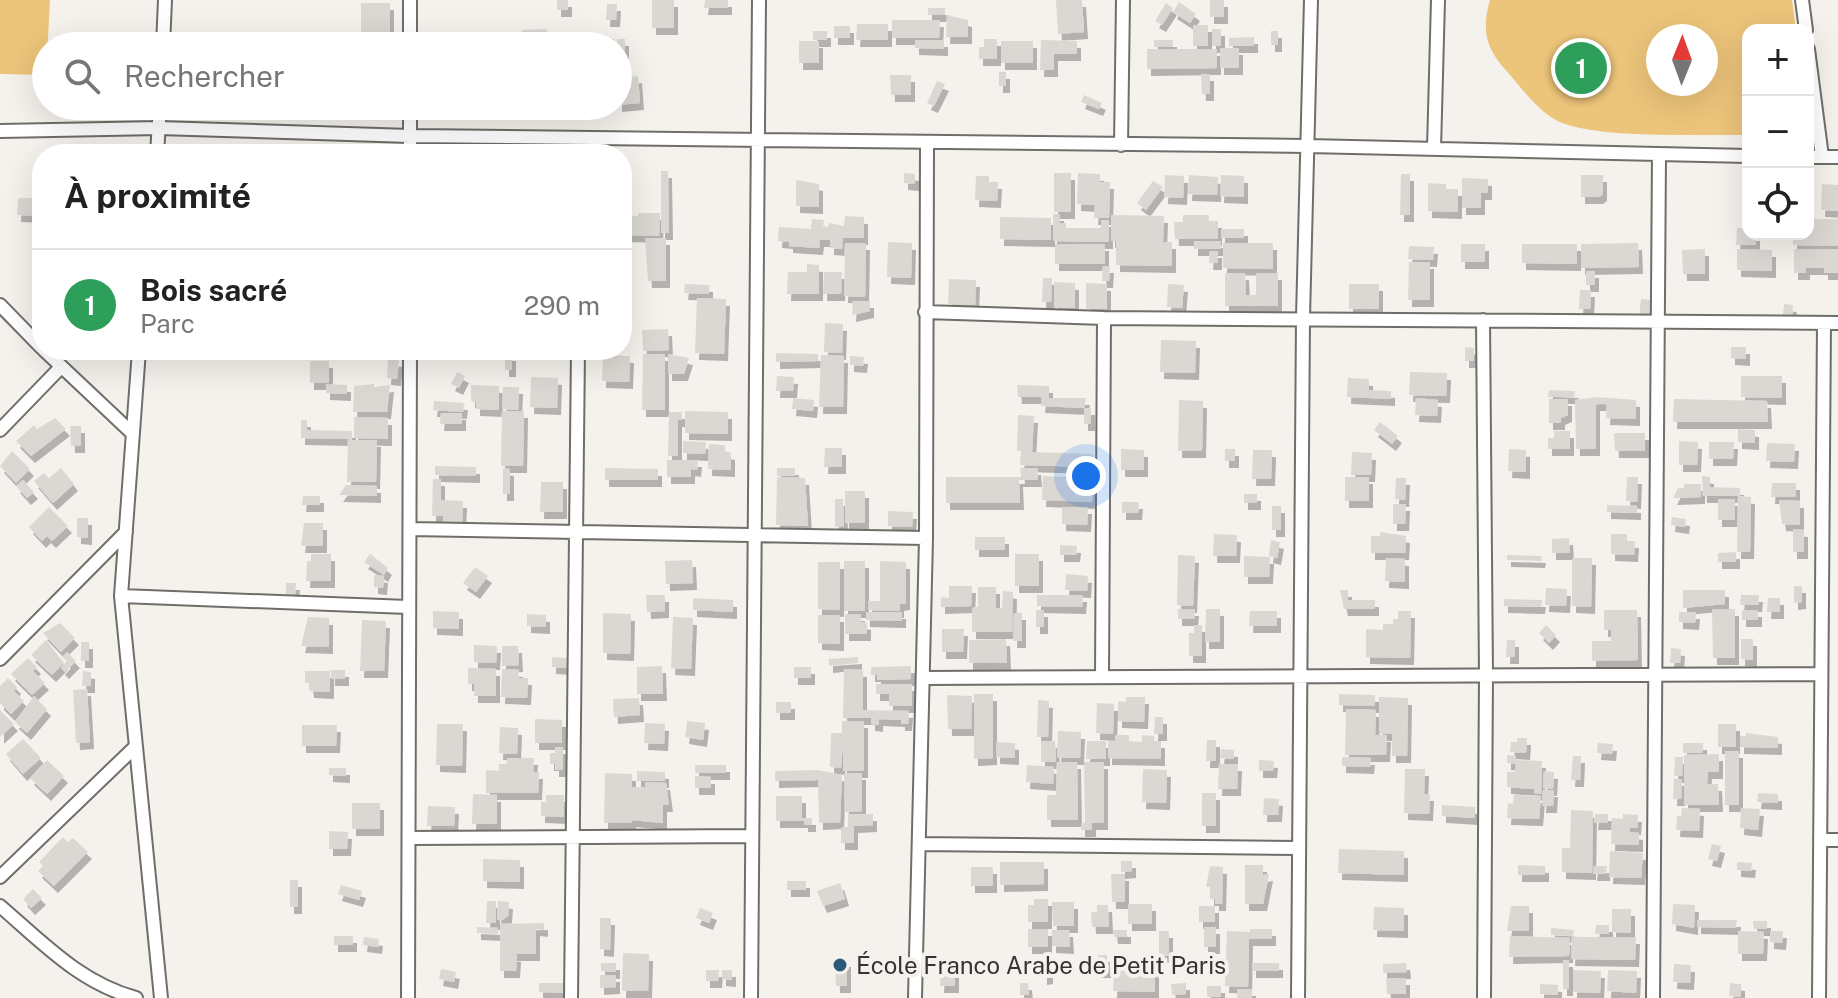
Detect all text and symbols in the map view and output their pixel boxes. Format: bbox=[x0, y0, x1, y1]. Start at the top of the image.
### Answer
north arrow bbox=[1646, 24, 1718, 96]
map controls bbox=[1742, 24, 1814, 240]
button: + bbox=[1742, 24, 1814, 96]
search box bbox=[32, 32, 632, 120]
pin: 1 bbox=[1555, 38, 1607, 98]
icon: search bbox=[60, 54, 104, 98]
text: Rechercher bbox=[124, 58, 285, 94]
button: − bbox=[1742, 96, 1814, 168]
button: locate bbox=[1742, 168, 1814, 240]
text: À proximité bbox=[64, 176, 251, 216]
text: Bois sacré bbox=[140, 272, 287, 308]
text: 1 bbox=[84, 290, 96, 321]
text: 290 m bbox=[524, 290, 600, 321]
text: Parc bbox=[140, 308, 195, 339]
your location bbox=[1066, 456, 1106, 496]
place label: École Franco Arabe de Petit Paris bbox=[856, 951, 1226, 979]
marker: École Franco Arabe de Petit Paris bbox=[831, 956, 849, 974]

